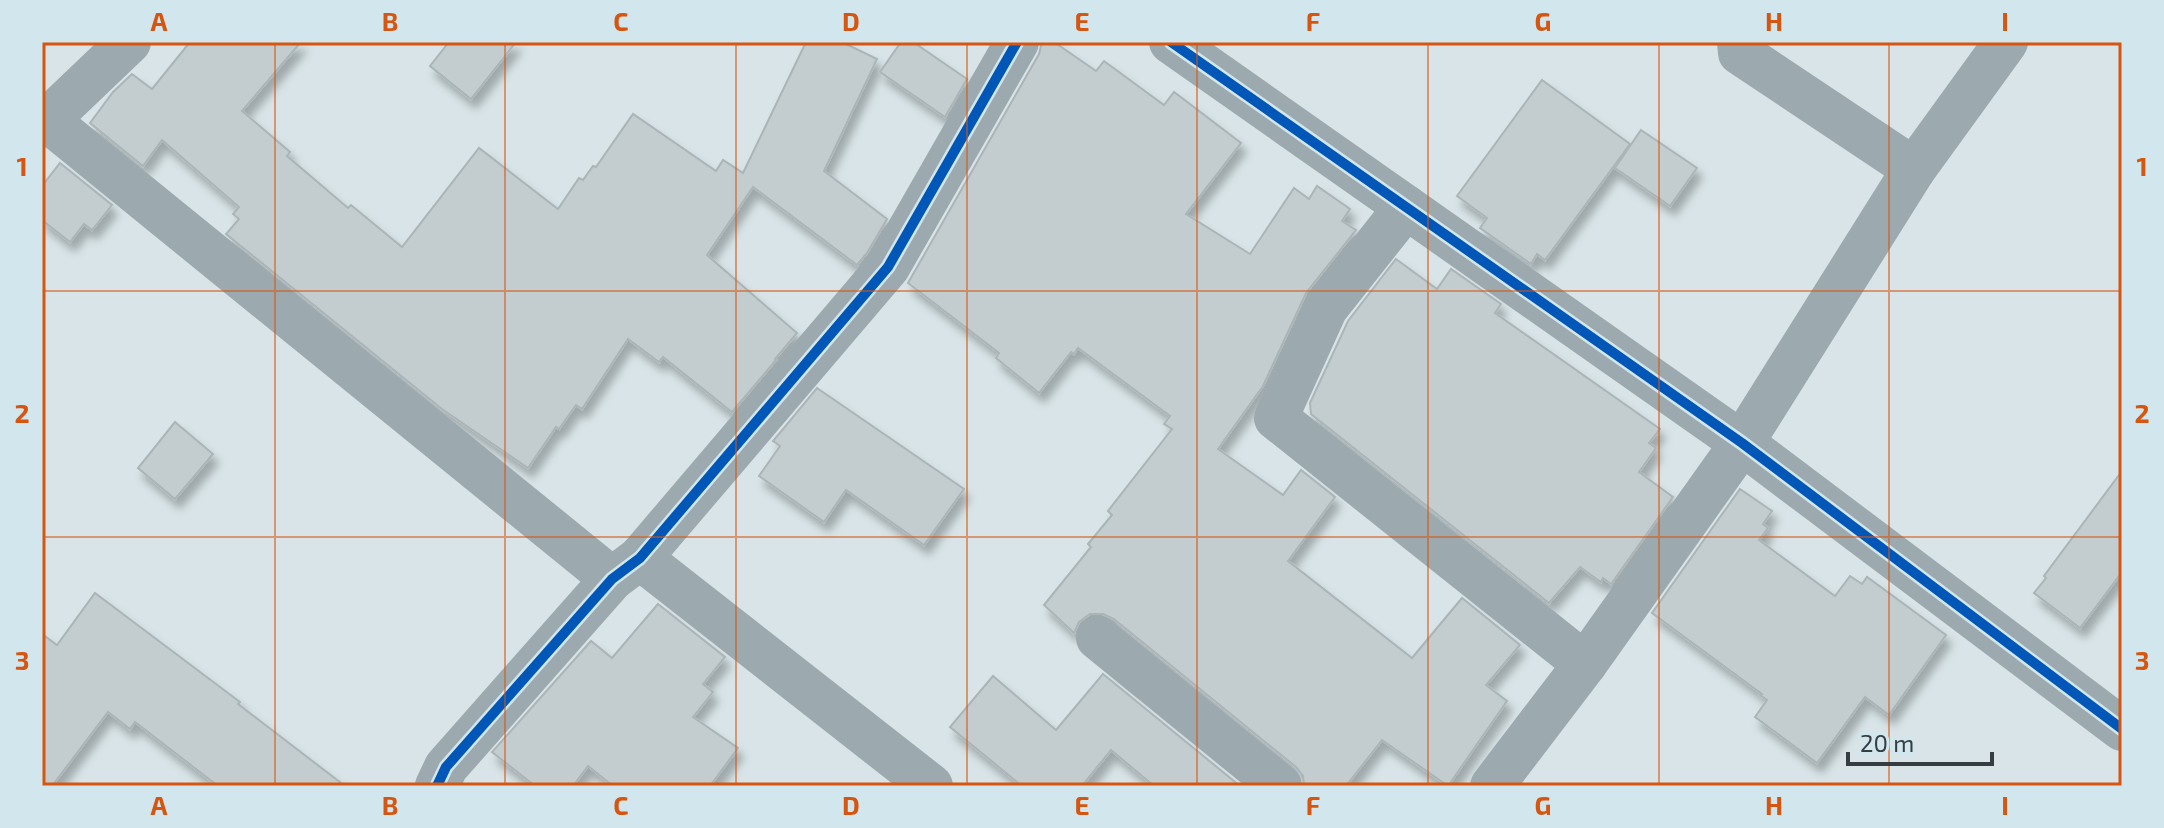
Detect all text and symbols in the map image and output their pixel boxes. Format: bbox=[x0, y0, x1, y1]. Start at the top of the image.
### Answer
text: A bbox=[151, 5, 168, 36]
text: B bbox=[382, 5, 398, 36]
text: C bbox=[613, 5, 629, 36]
text: D bbox=[842, 5, 860, 36]
text: E bbox=[1074, 5, 1090, 36]
text: F bbox=[1306, 5, 1320, 36]
text: G bbox=[1535, 5, 1551, 36]
text: H bbox=[1765, 5, 1783, 36]
text: I bbox=[2001, 5, 2009, 36]
text: 1 bbox=[16, 150, 28, 181]
text: 1 bbox=[2136, 150, 2148, 181]
text: 2 bbox=[14, 397, 30, 428]
text: 2 bbox=[2134, 397, 2150, 428]
text: 3 bbox=[15, 644, 29, 675]
text: 3 bbox=[2135, 644, 2149, 675]
scale bar bbox=[1848, 716, 1992, 766]
text: 20 m bbox=[1860, 728, 1914, 757]
text: A bbox=[151, 789, 168, 820]
text: B bbox=[382, 789, 398, 820]
text: C bbox=[613, 789, 629, 820]
text: D bbox=[842, 789, 860, 820]
text: E bbox=[1074, 789, 1090, 820]
text: F bbox=[1306, 789, 1320, 820]
text: G bbox=[1535, 789, 1551, 820]
text: H bbox=[1765, 789, 1783, 820]
text: I bbox=[2001, 789, 2009, 820]

